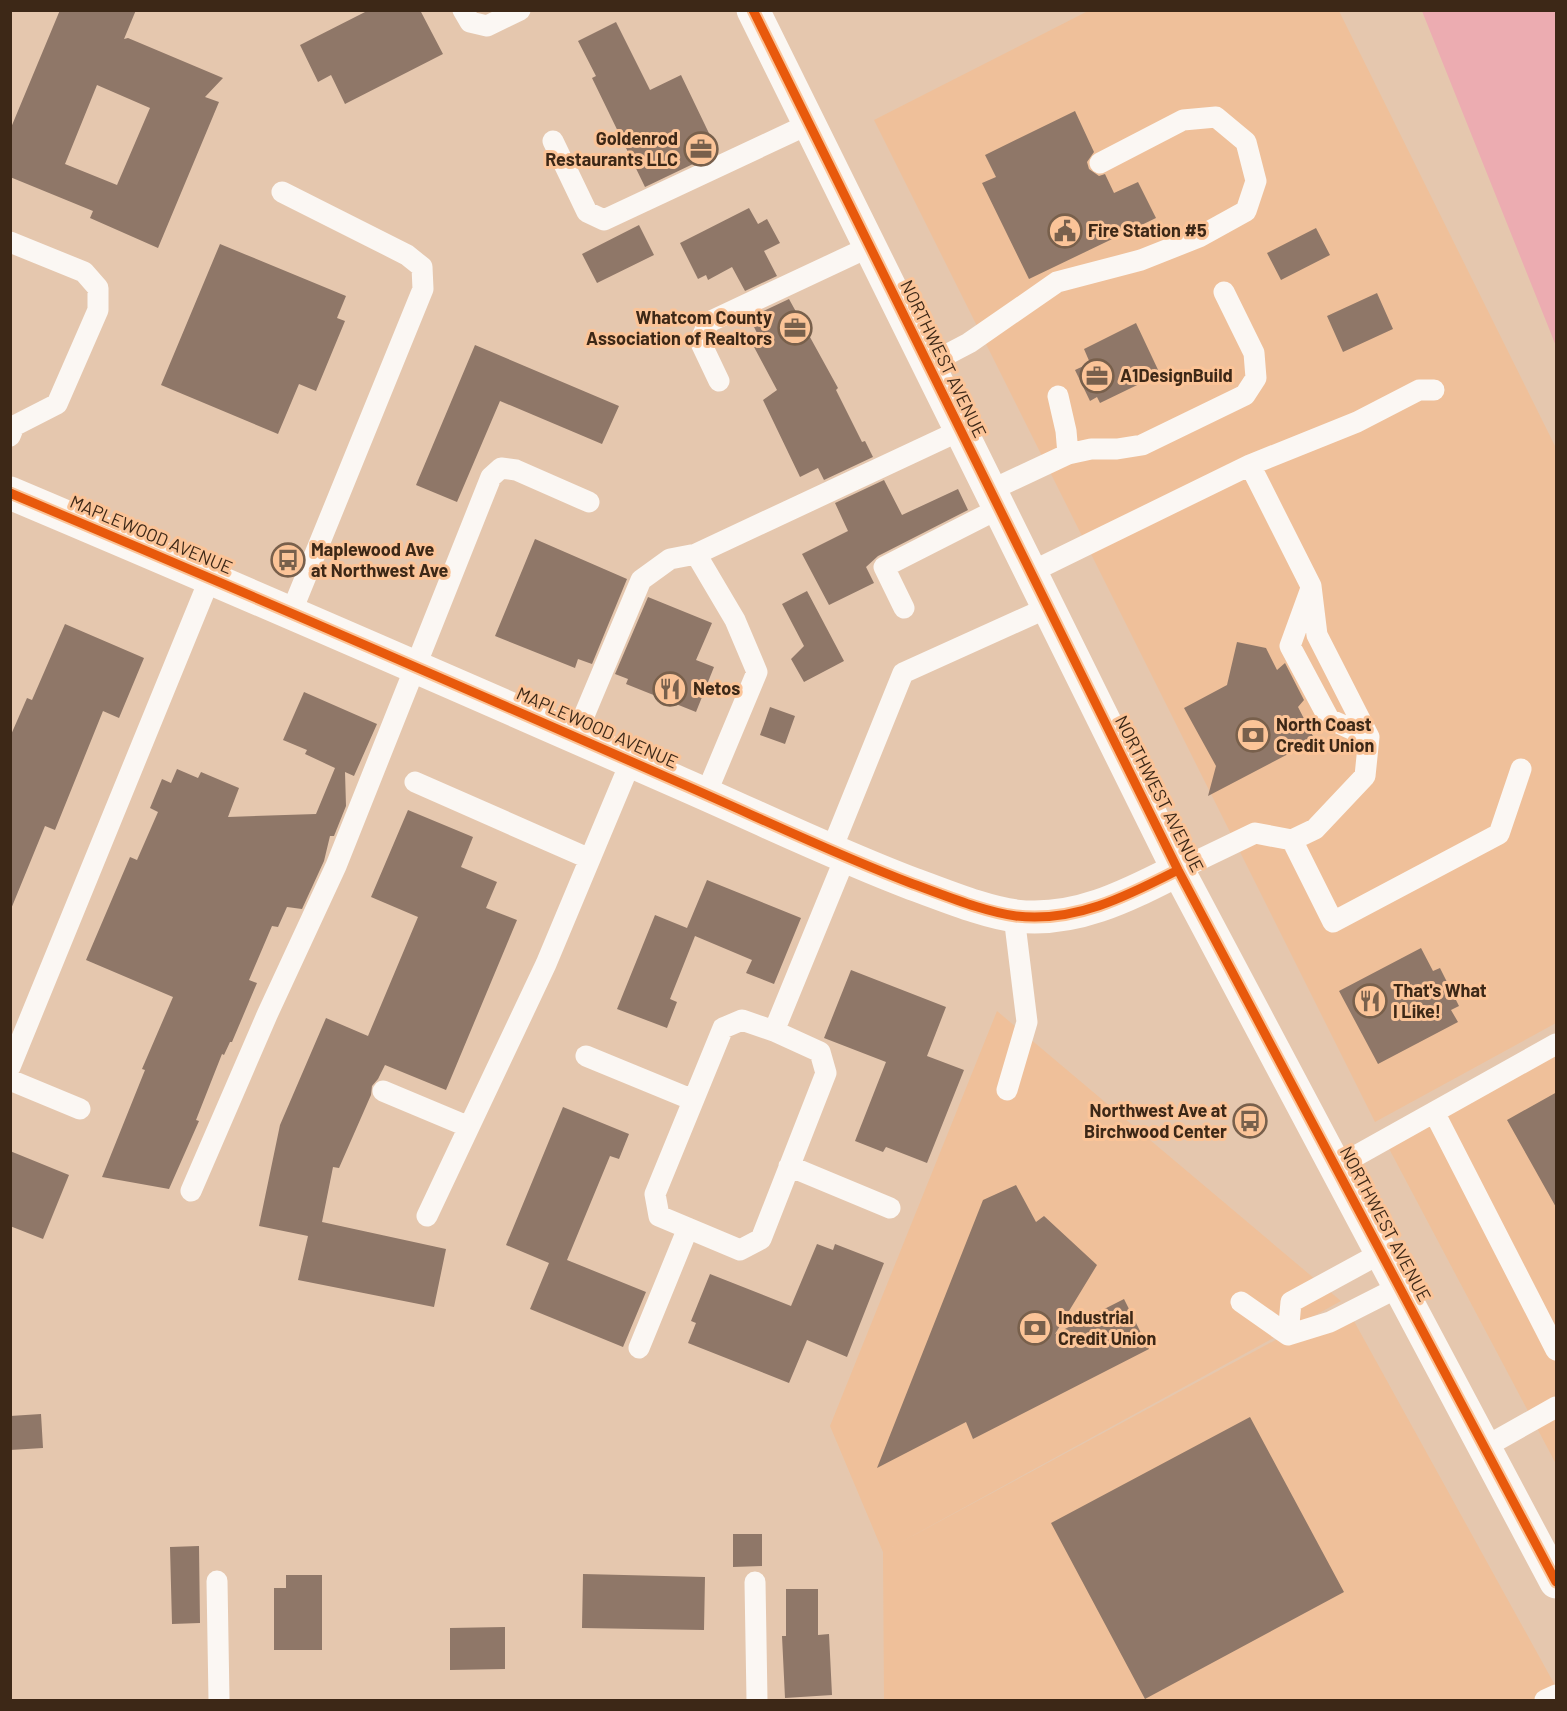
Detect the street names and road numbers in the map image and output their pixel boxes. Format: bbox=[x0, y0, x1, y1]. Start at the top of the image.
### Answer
street label: NORTHWEST AVENUE bbox=[896, 276, 992, 441]
street label: MAPLEWOOD AVENUE bbox=[67, 490, 236, 578]
street label: MAPLEWOOD AVENUE bbox=[513, 682, 682, 773]
street label: NORTHWEST AVENUE bbox=[1111, 712, 1209, 876]
street label: NORTHWEST AVENUE bbox=[1336, 1142, 1436, 1305]

